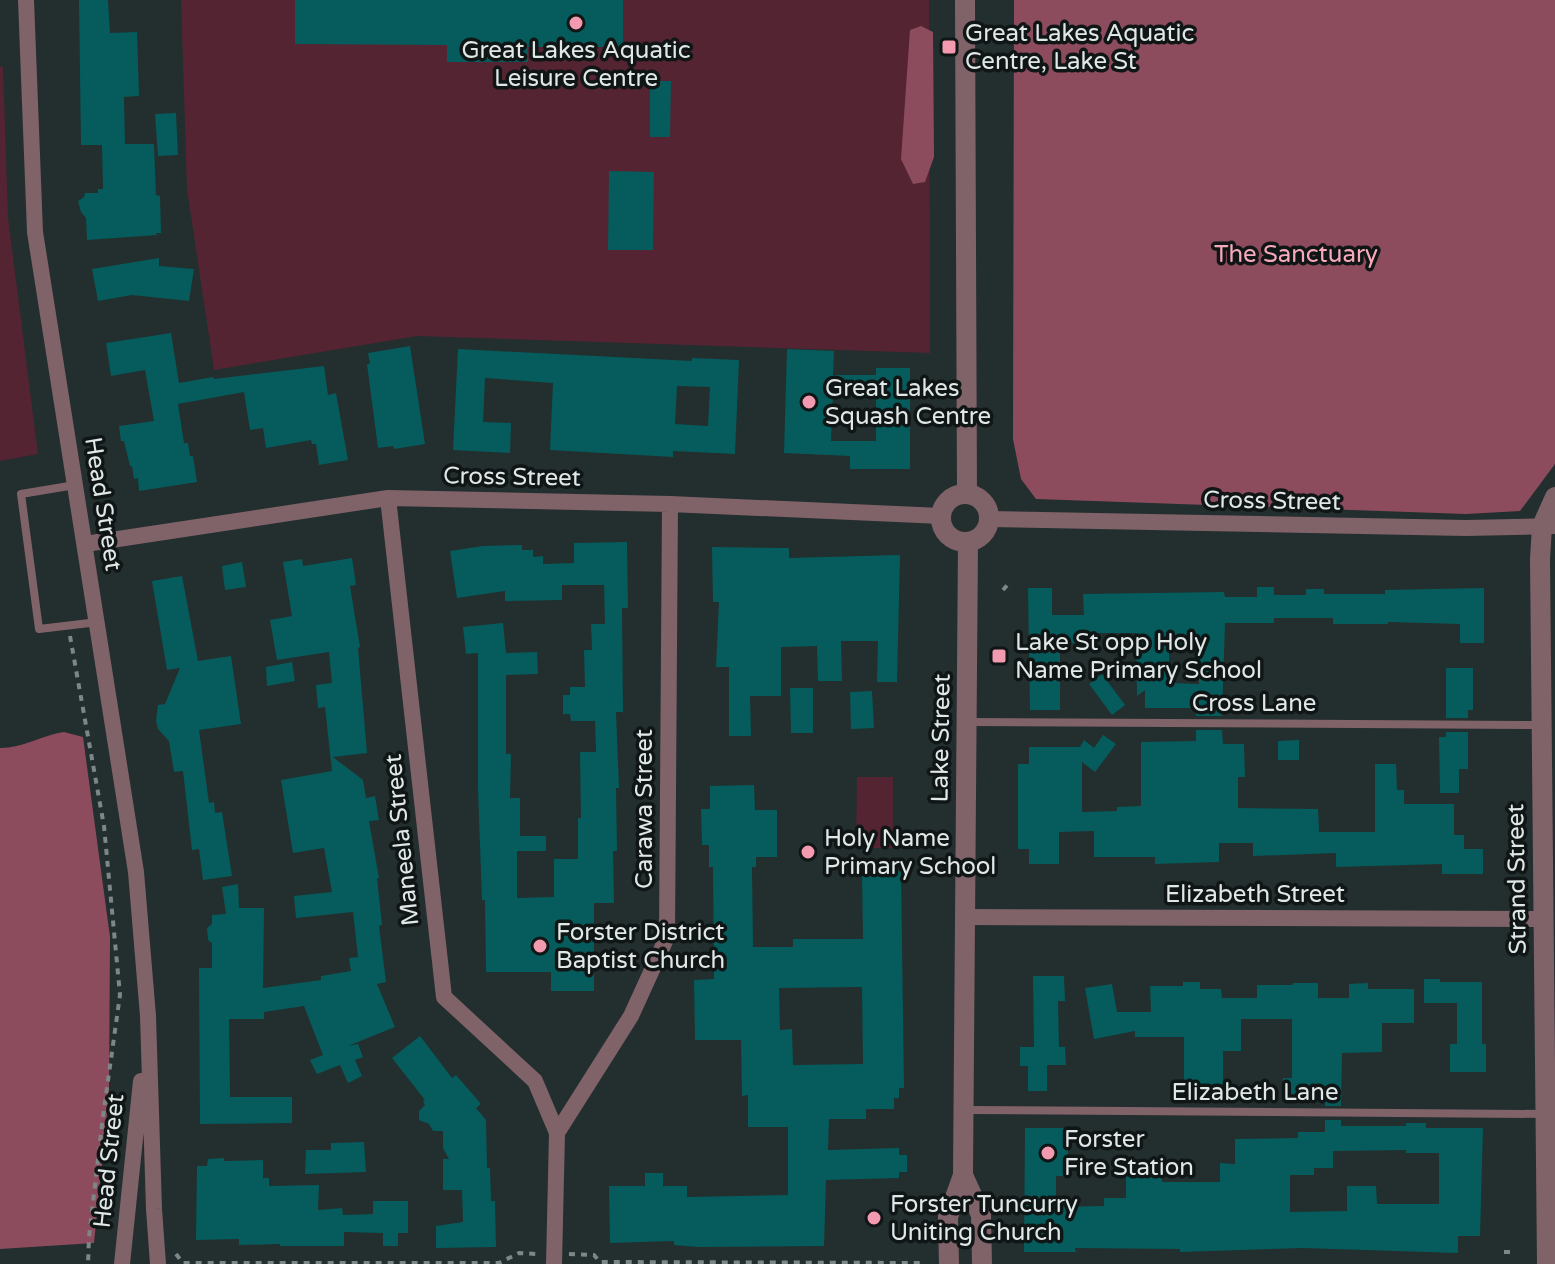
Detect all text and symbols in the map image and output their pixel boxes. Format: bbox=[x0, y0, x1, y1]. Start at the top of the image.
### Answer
marker: Great Lakes Aquatic Leisure Centre bbox=[567, 14, 585, 32]
place label: Great Lakes Aquatic Centre, Lake St bbox=[965, 19, 1194, 76]
place label: Great Lakes Aquatic Leisure Centre bbox=[461, 36, 691, 93]
marker: Great Lakes Aquatic Centre, Lake St bbox=[940, 38, 958, 56]
park label: The Sanctuary bbox=[1214, 240, 1378, 269]
place label: Great Lakes Squash Centre bbox=[825, 374, 991, 431]
marker: Great Lakes Squash Centre bbox=[800, 393, 818, 411]
street label: Head Street bbox=[78, 435, 128, 573]
street label: Cross Street bbox=[443, 461, 581, 493]
street label: Cross Street bbox=[1203, 485, 1341, 517]
place label: Lake St opp Holy Name Primary School bbox=[1015, 628, 1262, 685]
marker: Lake St opp Holy Name Primary School bbox=[990, 647, 1008, 665]
street label: Lake Street bbox=[925, 673, 957, 803]
street label: Cross Lane bbox=[1192, 689, 1316, 718]
street label: Carawa Street bbox=[630, 729, 659, 889]
street label: Maneela Street bbox=[379, 753, 425, 927]
street label: Strand Street bbox=[1501, 803, 1533, 955]
place label: Holy Name Primary School bbox=[824, 824, 996, 881]
marker: Holy Name Primary School bbox=[799, 843, 817, 861]
street label: Elizabeth Street bbox=[1165, 880, 1345, 909]
place label: Forster District Baptist Church bbox=[556, 918, 725, 975]
marker: Forster District Baptist Church bbox=[531, 937, 549, 955]
street label: Elizabeth Lane bbox=[1172, 1078, 1338, 1107]
street label: Head Street bbox=[88, 1092, 130, 1230]
place label: Forster Fire Station bbox=[1064, 1125, 1194, 1182]
marker: Forster Fire Station bbox=[1039, 1144, 1057, 1162]
place label: Forster Tuncurry Uniting Church bbox=[890, 1190, 1078, 1247]
marker: Forster Tuncurry Uniting Church bbox=[865, 1209, 883, 1227]

